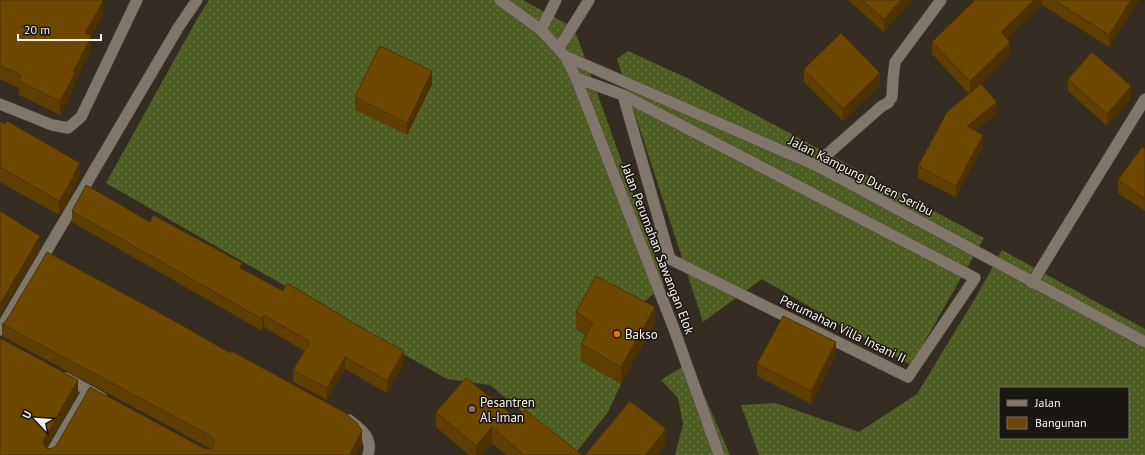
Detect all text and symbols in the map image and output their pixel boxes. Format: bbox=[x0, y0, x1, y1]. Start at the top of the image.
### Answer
scale bar bbox=[18, 16, 101, 42]
text: 20 m bbox=[24, 22, 50, 37]
street label: Jalan Kampung Duren Seribu bbox=[785, 132, 936, 220]
street label: Jalan Perumahan Sawangan Elok bbox=[617, 160, 699, 337]
street label: Perumahan Villa Insani II bbox=[777, 291, 909, 367]
place label: Bakso bbox=[625, 326, 658, 343]
marker: Bakso bbox=[612, 329, 622, 339]
legend bbox=[999, 387, 1129, 439]
place label: Pesantren Al-Iman bbox=[480, 394, 535, 426]
text: Jalan bbox=[1034, 395, 1060, 410]
north arrow bbox=[16, 399, 56, 439]
marker: Pesantren Al-Iman bbox=[467, 404, 477, 414]
text: U bbox=[19, 409, 35, 421]
text: Bangunan bbox=[1035, 415, 1087, 430]

